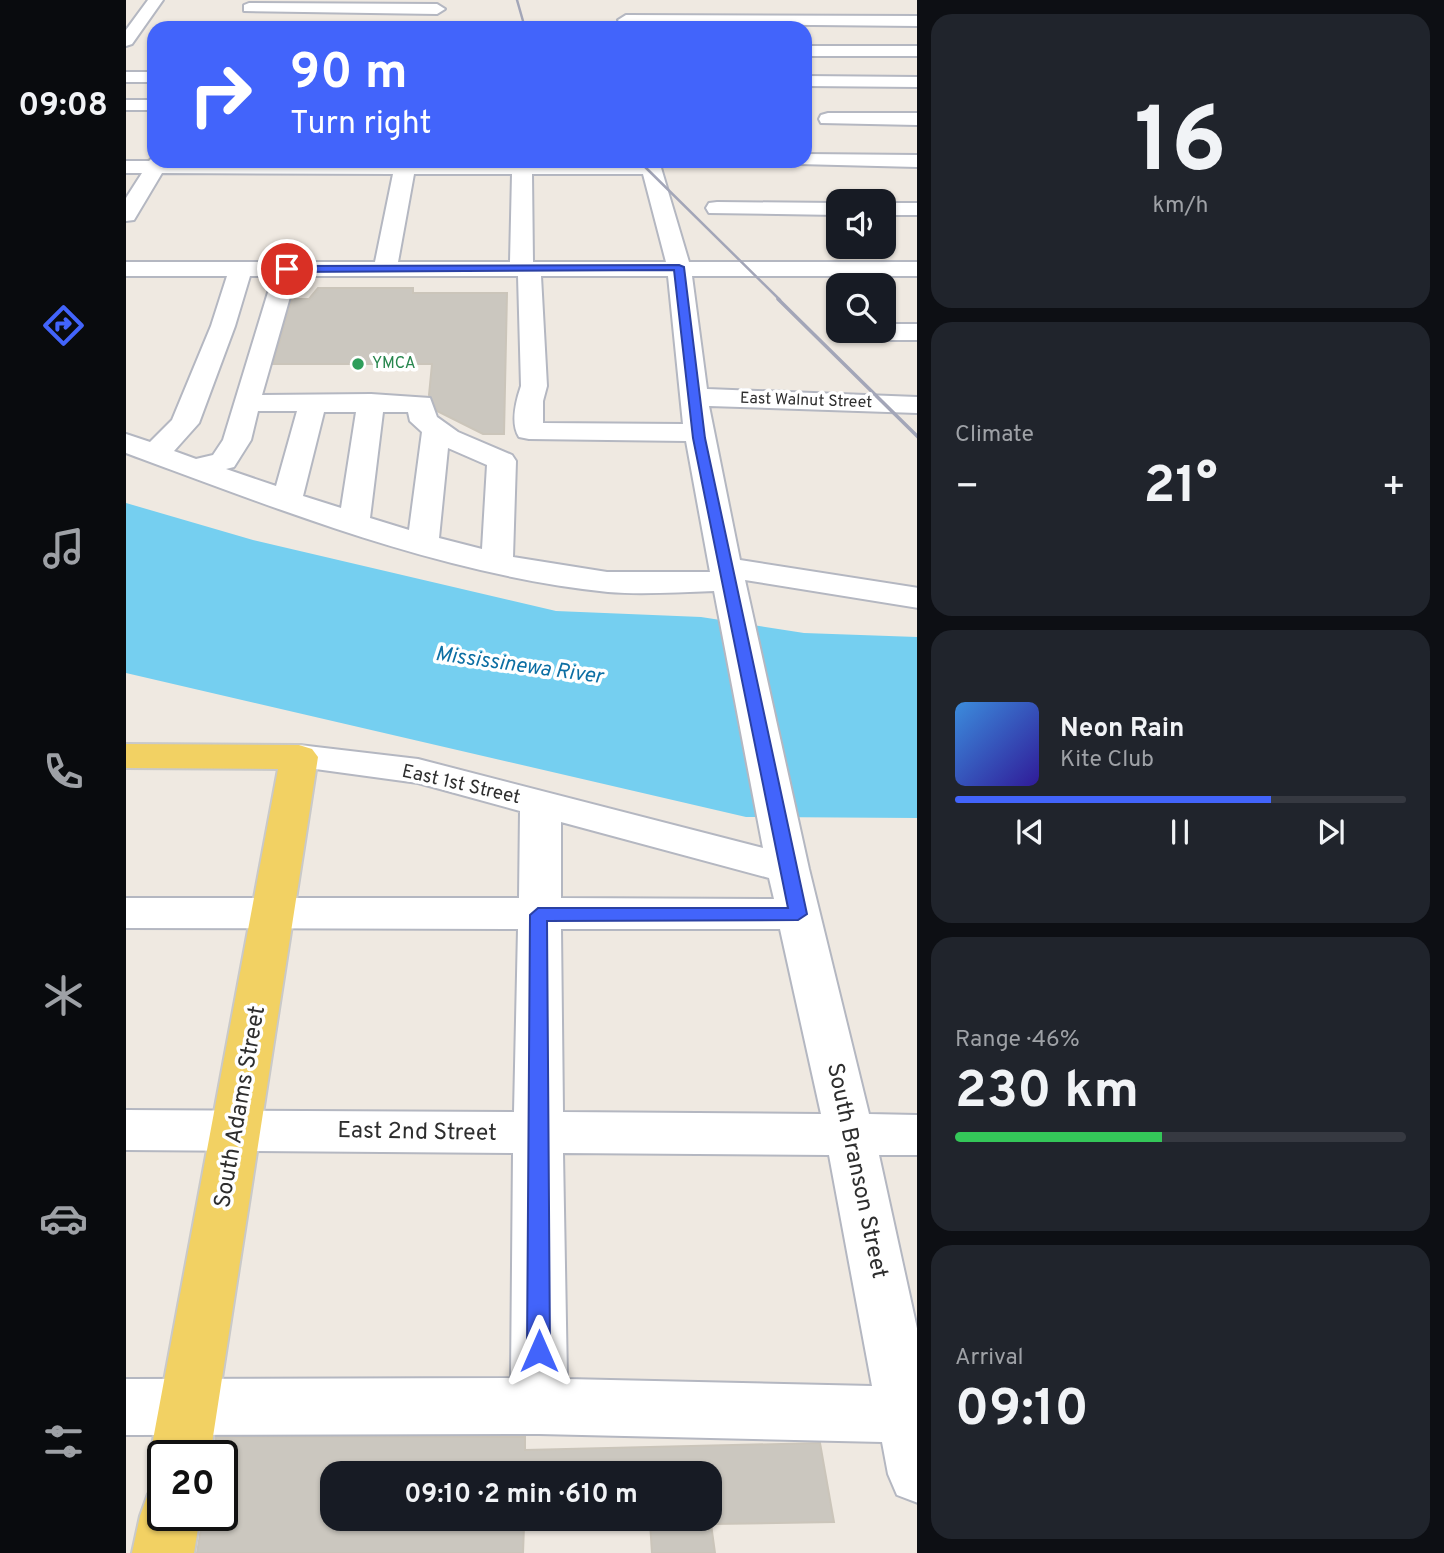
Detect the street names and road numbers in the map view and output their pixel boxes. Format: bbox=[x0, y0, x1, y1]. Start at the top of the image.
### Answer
street label: East Walnut Street bbox=[740, 389, 872, 413]
street label: East 1st Street bbox=[399, 760, 523, 810]
street label: South Adams Street bbox=[209, 1004, 273, 1210]
street label: South Branson Street bbox=[819, 1061, 893, 1281]
street label: East 2nd Street bbox=[337, 1117, 497, 1149]

